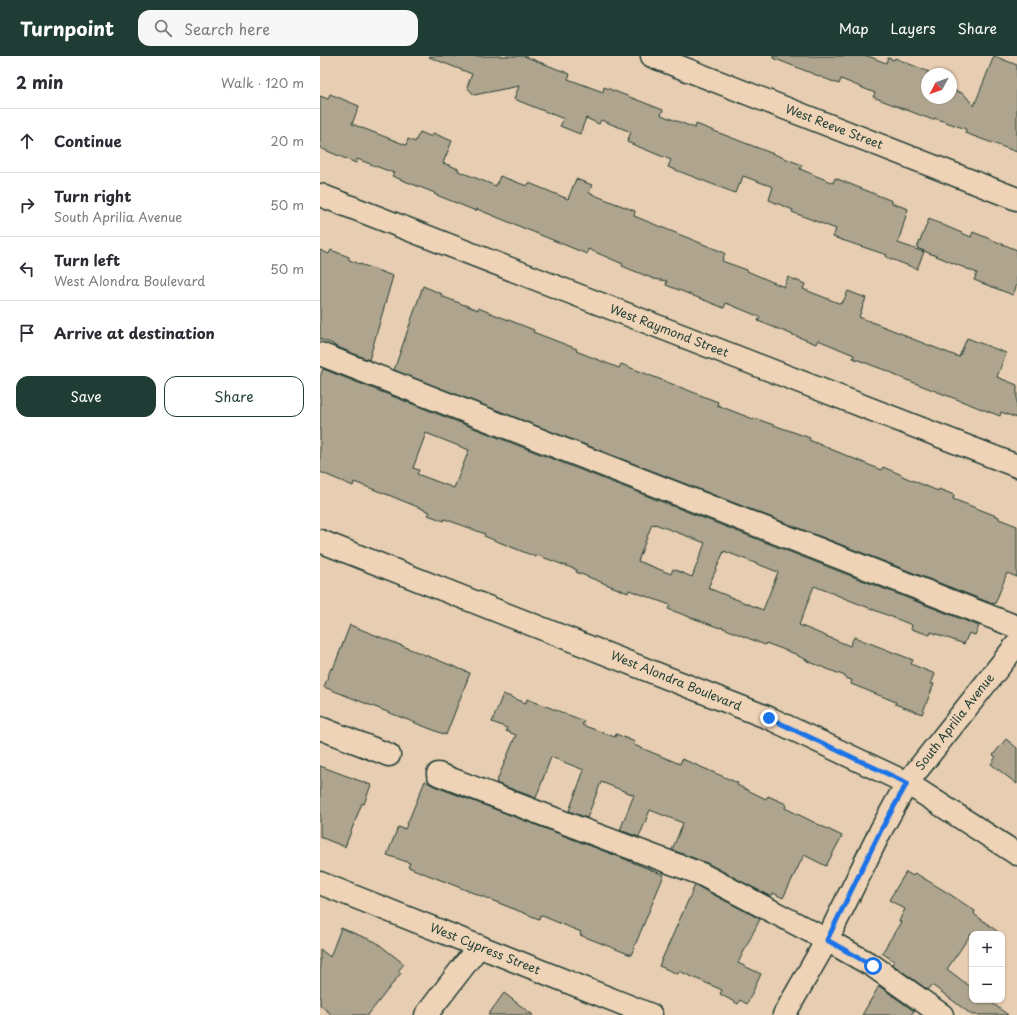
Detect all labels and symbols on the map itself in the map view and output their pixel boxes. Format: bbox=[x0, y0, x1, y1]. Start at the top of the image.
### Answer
north arrow bbox=[921, 68, 957, 104]
street label: West Reeve Street bbox=[783, 99, 886, 153]
street label: West Raymond Street bbox=[607, 299, 732, 361]
street label: West Alondra Boulevard bbox=[608, 646, 745, 715]
street label: South Aprilia Avenue bbox=[911, 669, 998, 774]
route end bbox=[760, 709, 778, 727]
street label: West Cypress Street bbox=[428, 918, 543, 978]
route start bbox=[864, 957, 882, 975]

